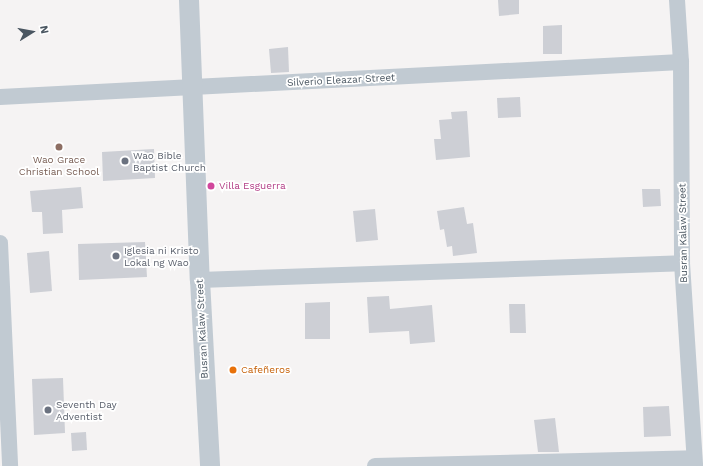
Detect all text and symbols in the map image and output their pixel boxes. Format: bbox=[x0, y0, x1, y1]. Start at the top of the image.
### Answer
north arrow bbox=[12, 12, 52, 52]
text: N bbox=[37, 24, 51, 35]
street label: Silverio Eleazar Street bbox=[287, 71, 395, 89]
marker: Wao Grace Christian School bbox=[54, 142, 64, 152]
place label: Wao Bible Baptist Church bbox=[133, 149, 206, 172]
place label: Wao Grace Christian School bbox=[19, 153, 99, 176]
marker: Wao Bible Baptist Church bbox=[120, 156, 130, 166]
place label: Villa Esguerra bbox=[219, 180, 286, 192]
marker: Villa Esguerra bbox=[206, 181, 216, 191]
street label: Busran Kalaw Street bbox=[676, 183, 690, 283]
place label: Iglesia ni Kristo Lokal ng Wao bbox=[124, 244, 199, 268]
marker: Iglesia ni Kristo Lokal ng Wao bbox=[111, 251, 121, 261]
street label: Busran Kalaw Street bbox=[193, 279, 211, 379]
place label: Cafeñeros bbox=[241, 364, 290, 376]
marker: Cafeñeros bbox=[228, 365, 238, 375]
place label: Seventh Day Adventist bbox=[56, 398, 117, 422]
marker: Seventh Day Adventist bbox=[43, 405, 53, 415]

